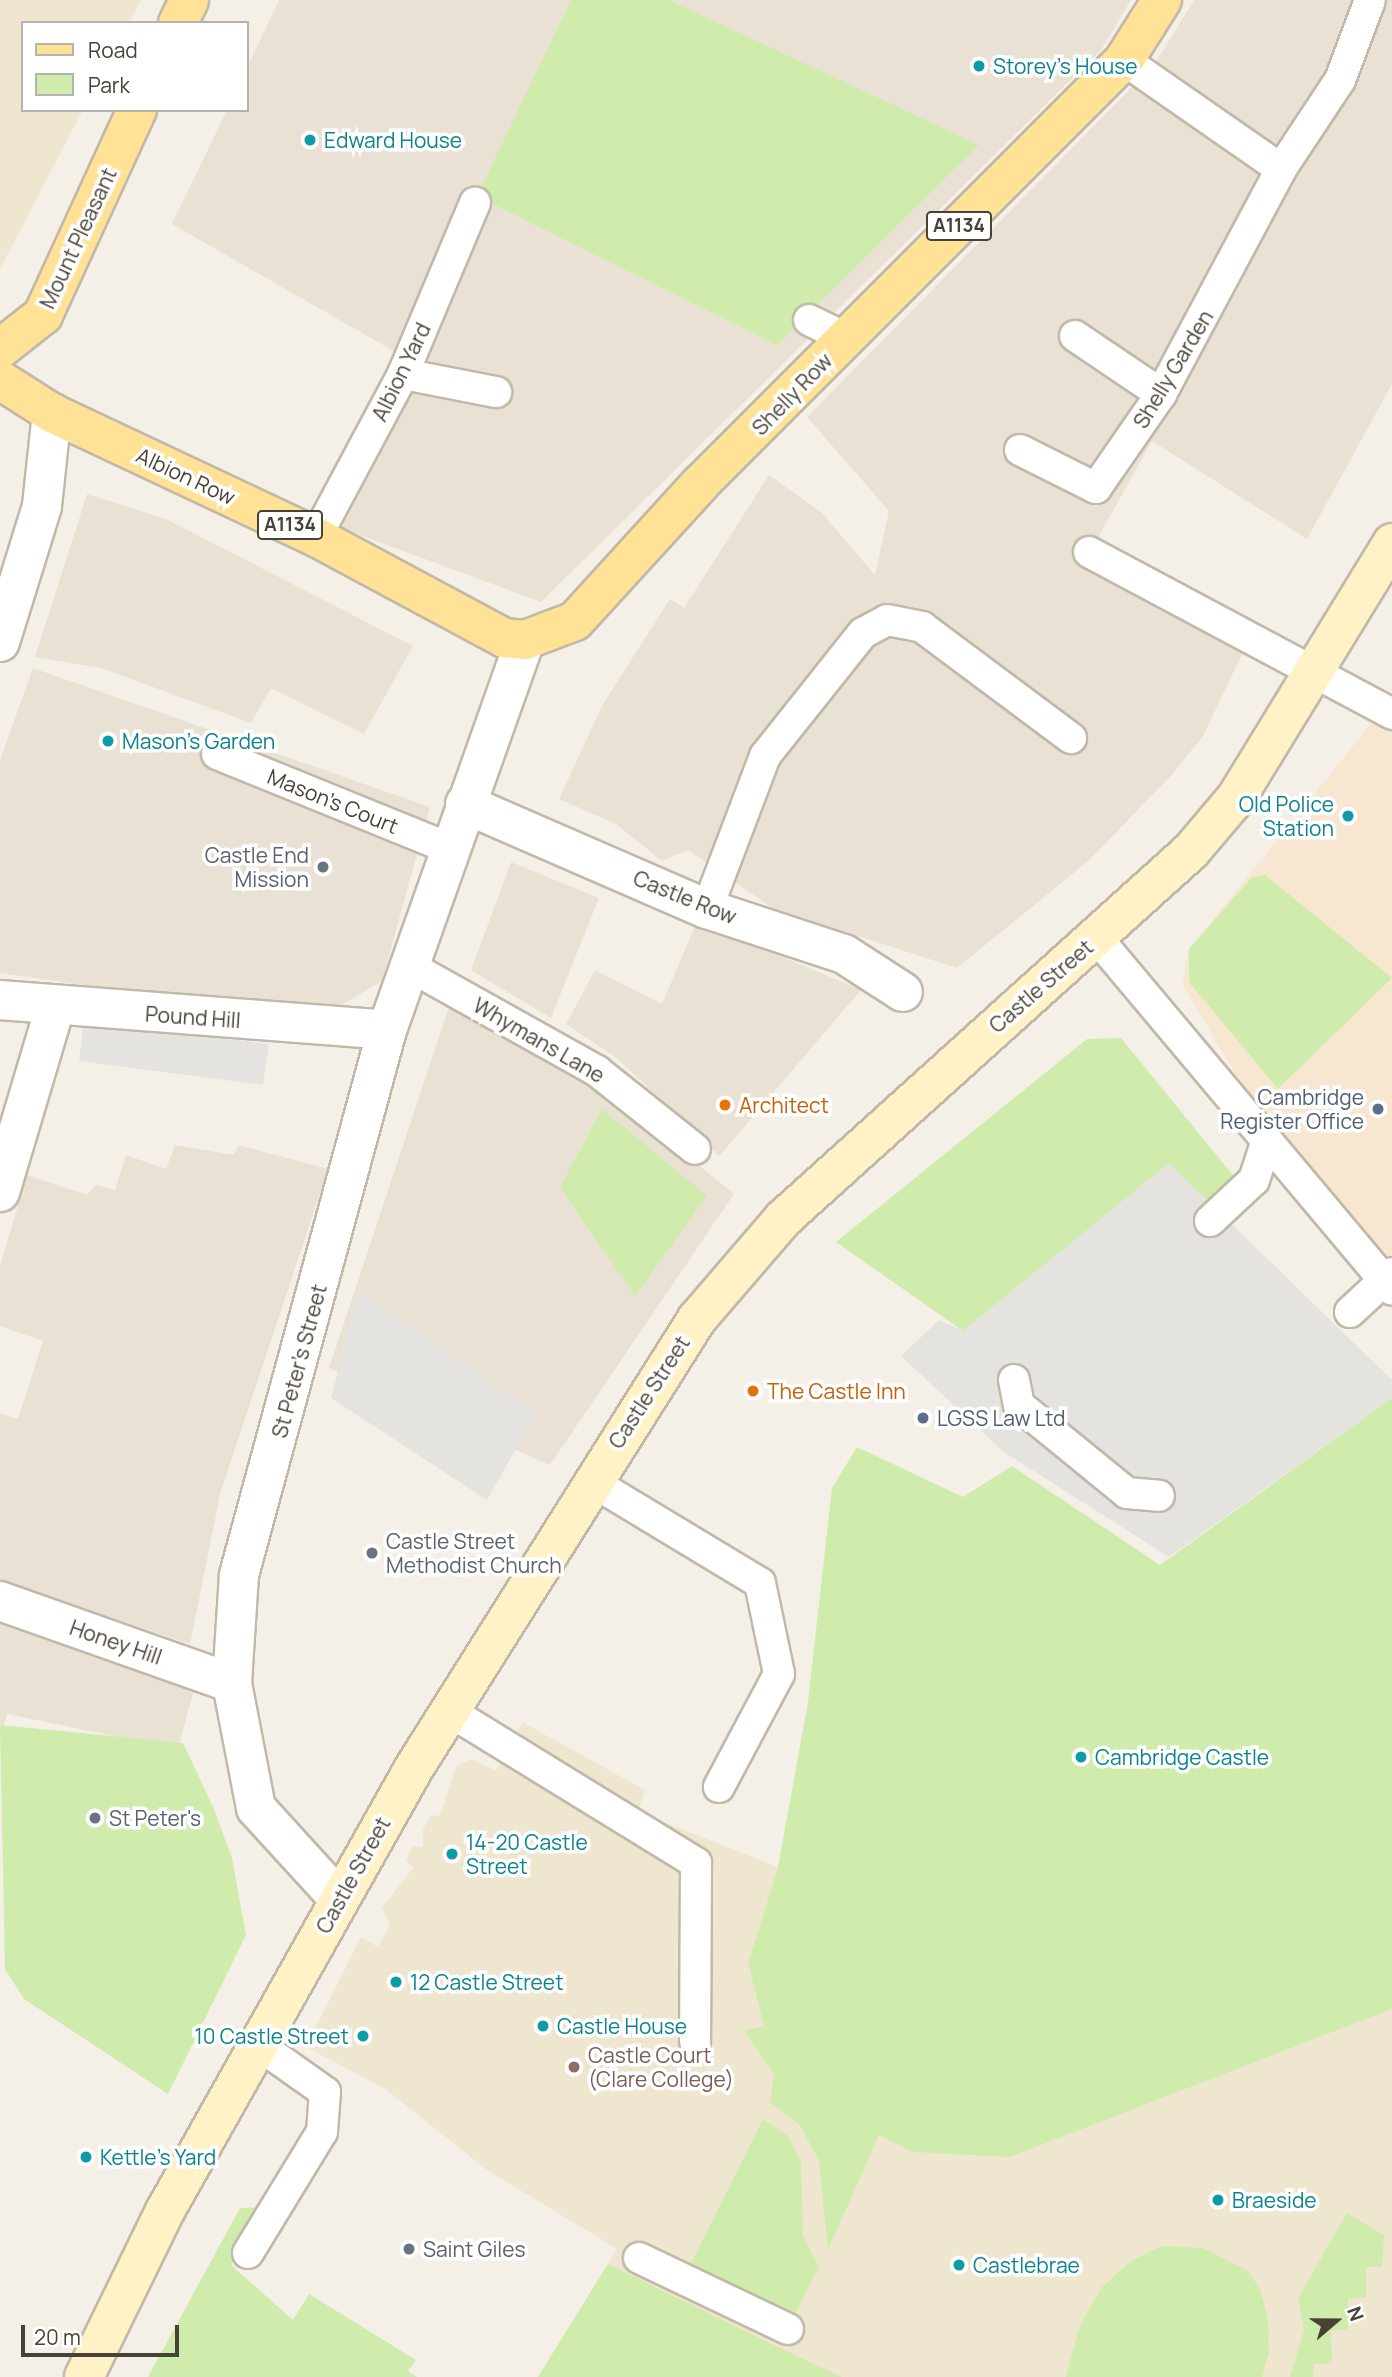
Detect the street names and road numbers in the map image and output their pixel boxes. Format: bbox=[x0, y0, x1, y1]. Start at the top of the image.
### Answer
street label: Mount Pleasant bbox=[34, 164, 122, 312]
road number: A1134 bbox=[926, 210, 992, 242]
street label: Shelly Garden bbox=[1128, 305, 1218, 433]
street label: Albion Yard bbox=[366, 319, 436, 425]
street label: Shelly Row bbox=[747, 348, 837, 440]
street label: Albion Row bbox=[133, 442, 239, 510]
road number: A1134 bbox=[257, 510, 323, 540]
street label: Mason's Court bbox=[264, 763, 402, 839]
street label: Castle Row bbox=[630, 865, 740, 929]
street label: Castle Street bbox=[984, 934, 1098, 1038]
street label: Whymans Lane bbox=[469, 992, 609, 1088]
street label: Pound Hill bbox=[144, 1001, 242, 1033]
street label: St Peter's Street bbox=[266, 1281, 332, 1441]
street label: Castle Street bbox=[603, 1331, 695, 1453]
street label: Honey Hill bbox=[67, 1615, 165, 1669]
street label: Castle Street bbox=[311, 1812, 395, 1938]

